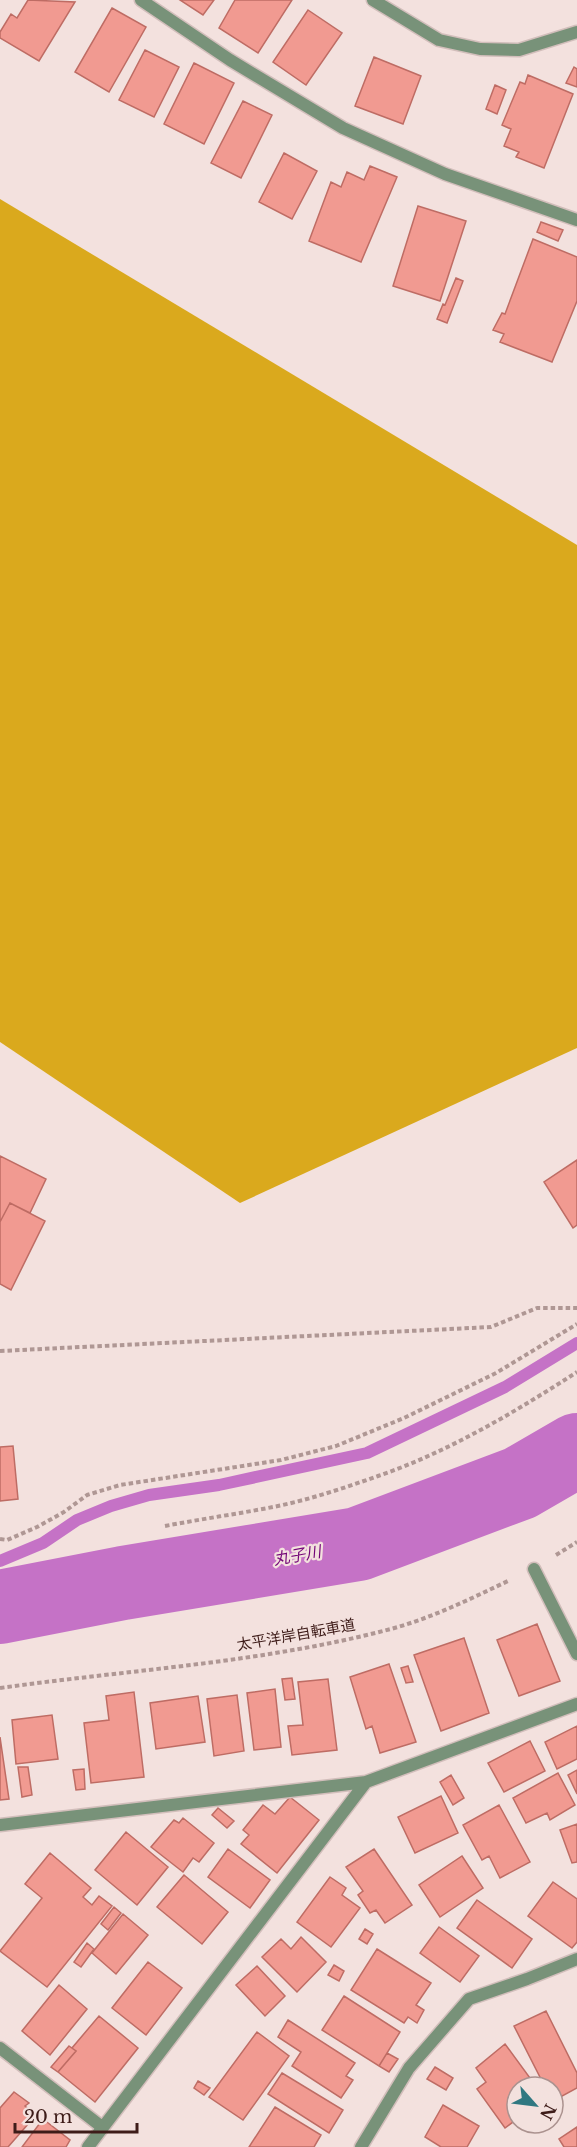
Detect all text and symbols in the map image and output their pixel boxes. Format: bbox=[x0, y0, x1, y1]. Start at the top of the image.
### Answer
water label: 丸子川 bbox=[272, 1541, 324, 1569]
street label: 太平洋岸自転車道 bbox=[235, 1615, 357, 1654]
north arrow bbox=[505, 2075, 565, 2135]
scale bar bbox=[15, 2096, 136, 2134]
text: N bbox=[536, 2101, 561, 2123]
text: 20 m bbox=[24, 2106, 72, 2128]

